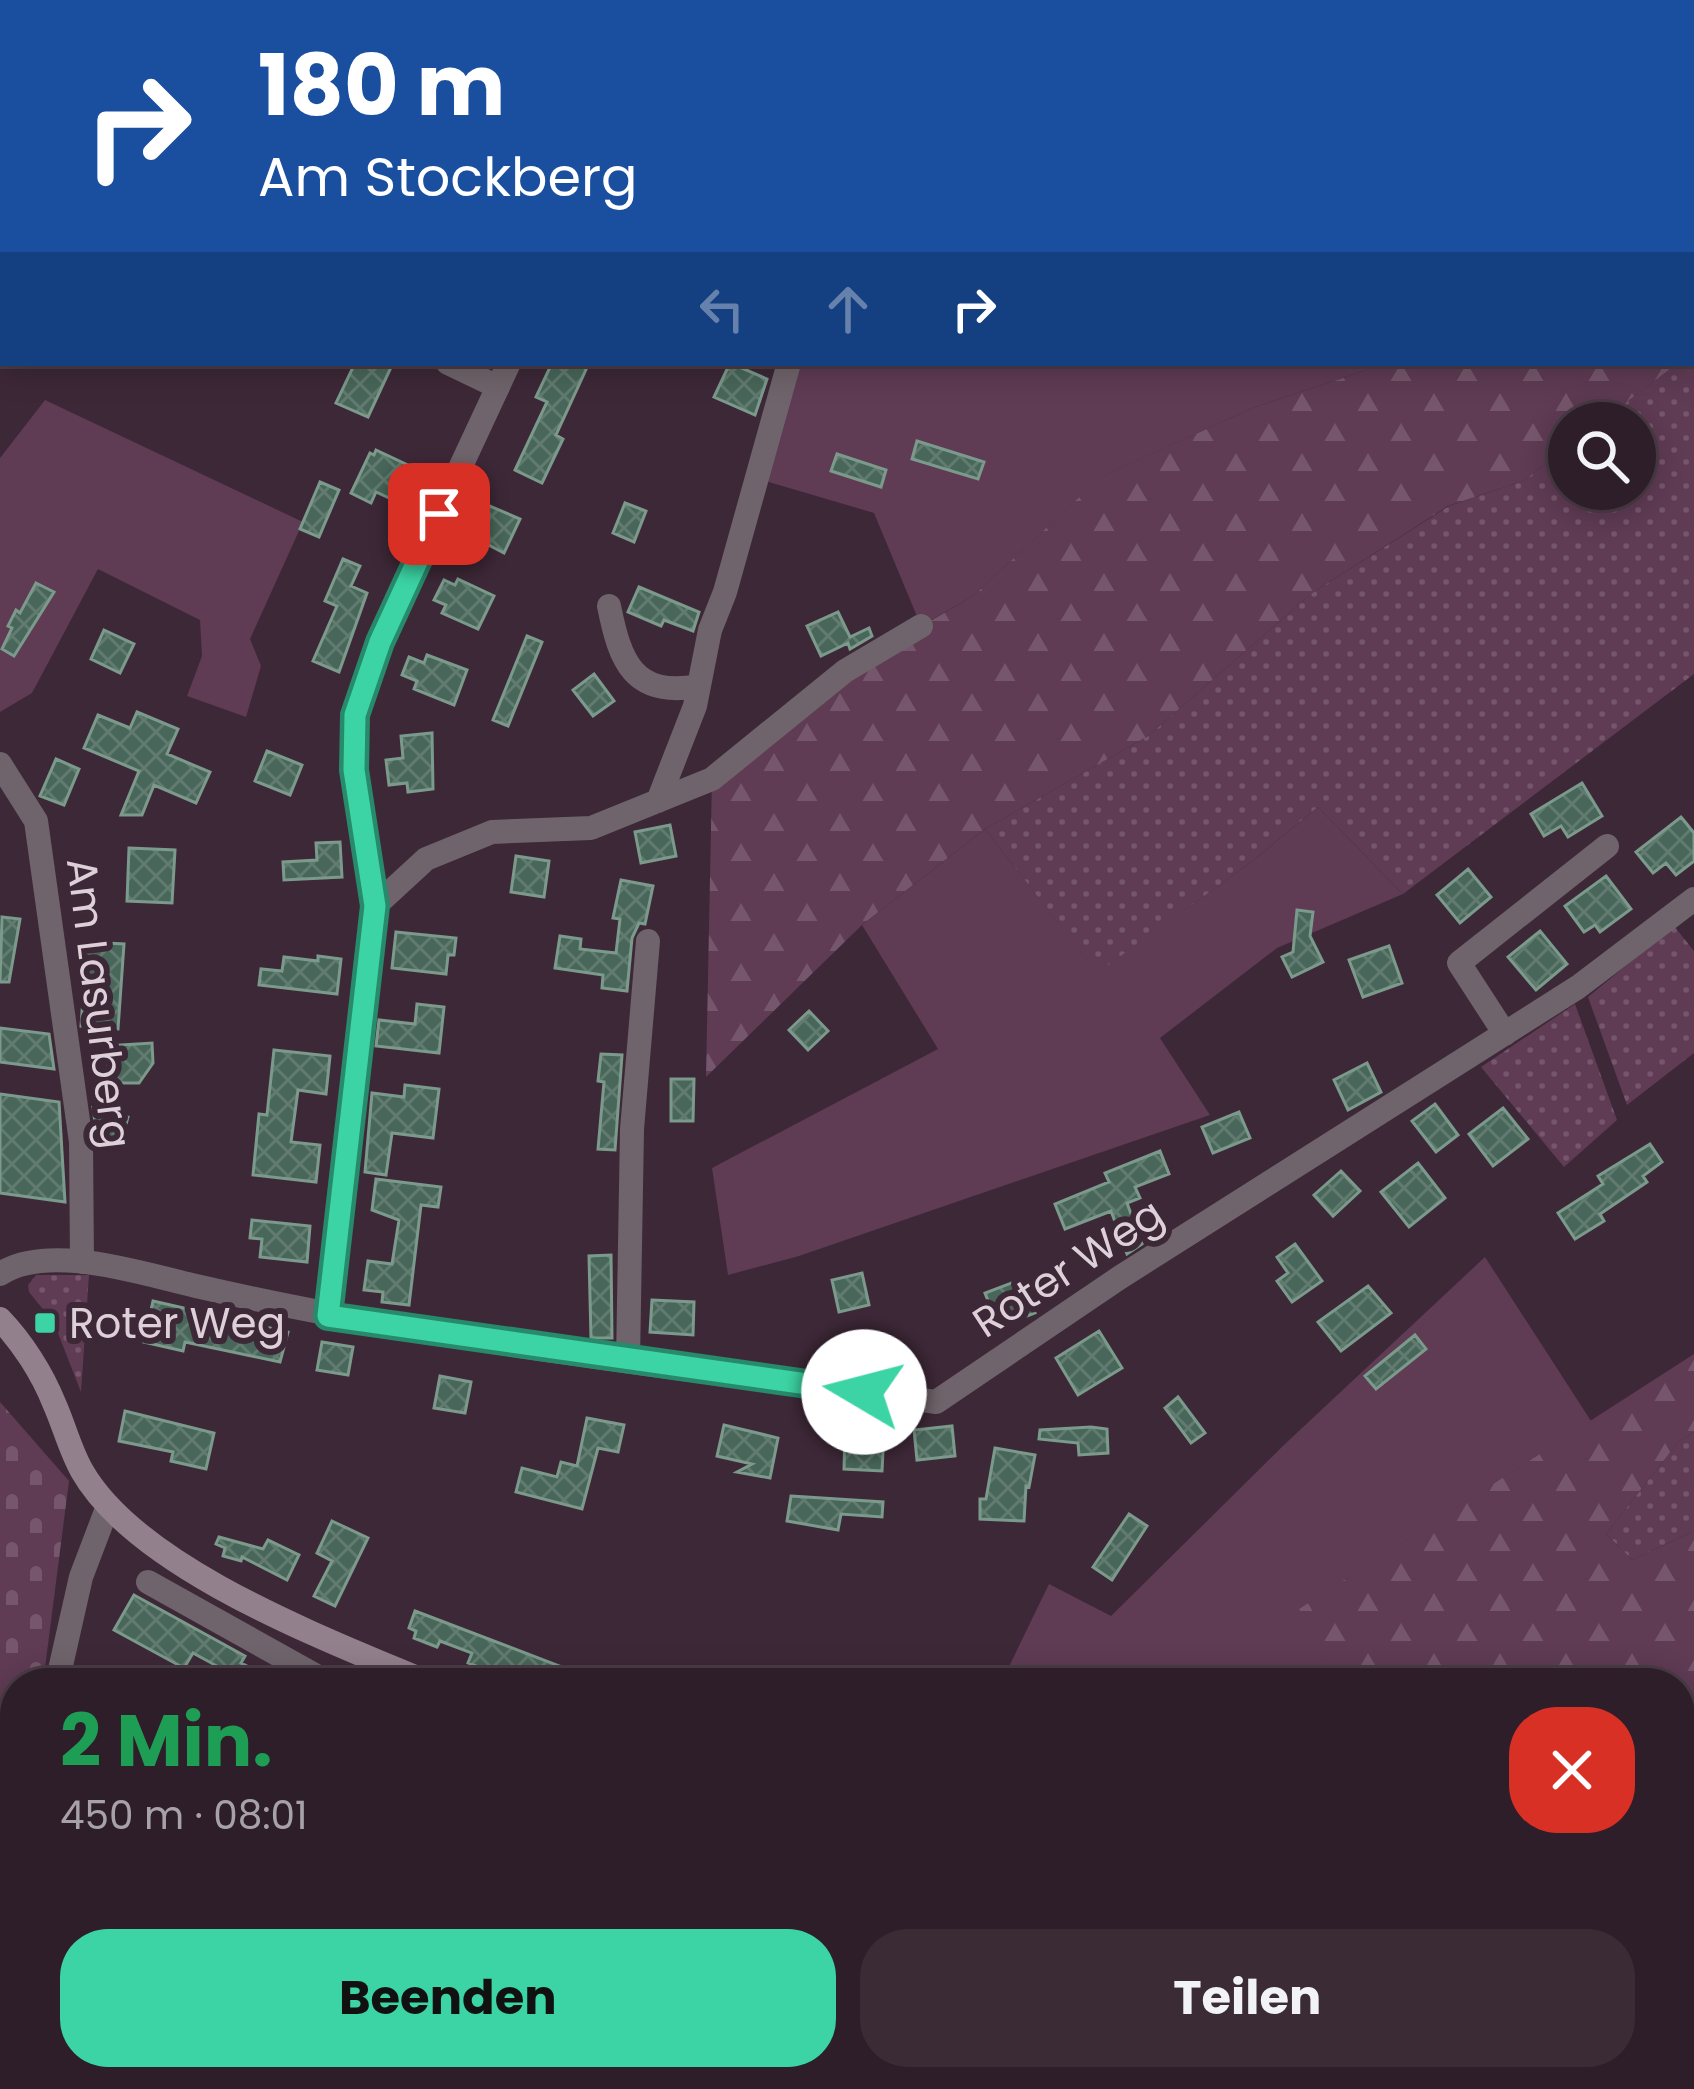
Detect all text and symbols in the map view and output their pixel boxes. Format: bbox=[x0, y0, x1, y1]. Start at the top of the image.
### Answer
text: 180 m bbox=[258, 27, 506, 144]
icon: right bbox=[60, 48, 216, 204]
text: Am Stockberg bbox=[258, 139, 638, 215]
icon: left bbox=[689, 276, 755, 342]
icon: ahead bbox=[815, 276, 881, 342]
icon: right bbox=[941, 276, 1007, 342]
map controls bbox=[1548, 402, 1656, 510]
button: search bbox=[1548, 402, 1656, 510]
pin bbox=[388, 463, 490, 565]
icon: arrive bbox=[406, 481, 472, 547]
street label: Am Lasurberg bbox=[52, 854, 146, 1152]
street label: Roter Weg bbox=[961, 1184, 1175, 1352]
place label: Roter Weg bbox=[69, 1294, 285, 1353]
marker: Roter Weg bbox=[32, 1310, 58, 1336]
position arrow bbox=[801, 1329, 927, 1455]
text: 2 Min. bbox=[60, 1690, 273, 1791]
button: close bbox=[1509, 1707, 1635, 1833]
text: 450 m · 08:01 bbox=[60, 1788, 308, 1843]
button: Beenden bbox=[60, 1929, 836, 2067]
button: Teilen bbox=[860, 1929, 1635, 2067]

